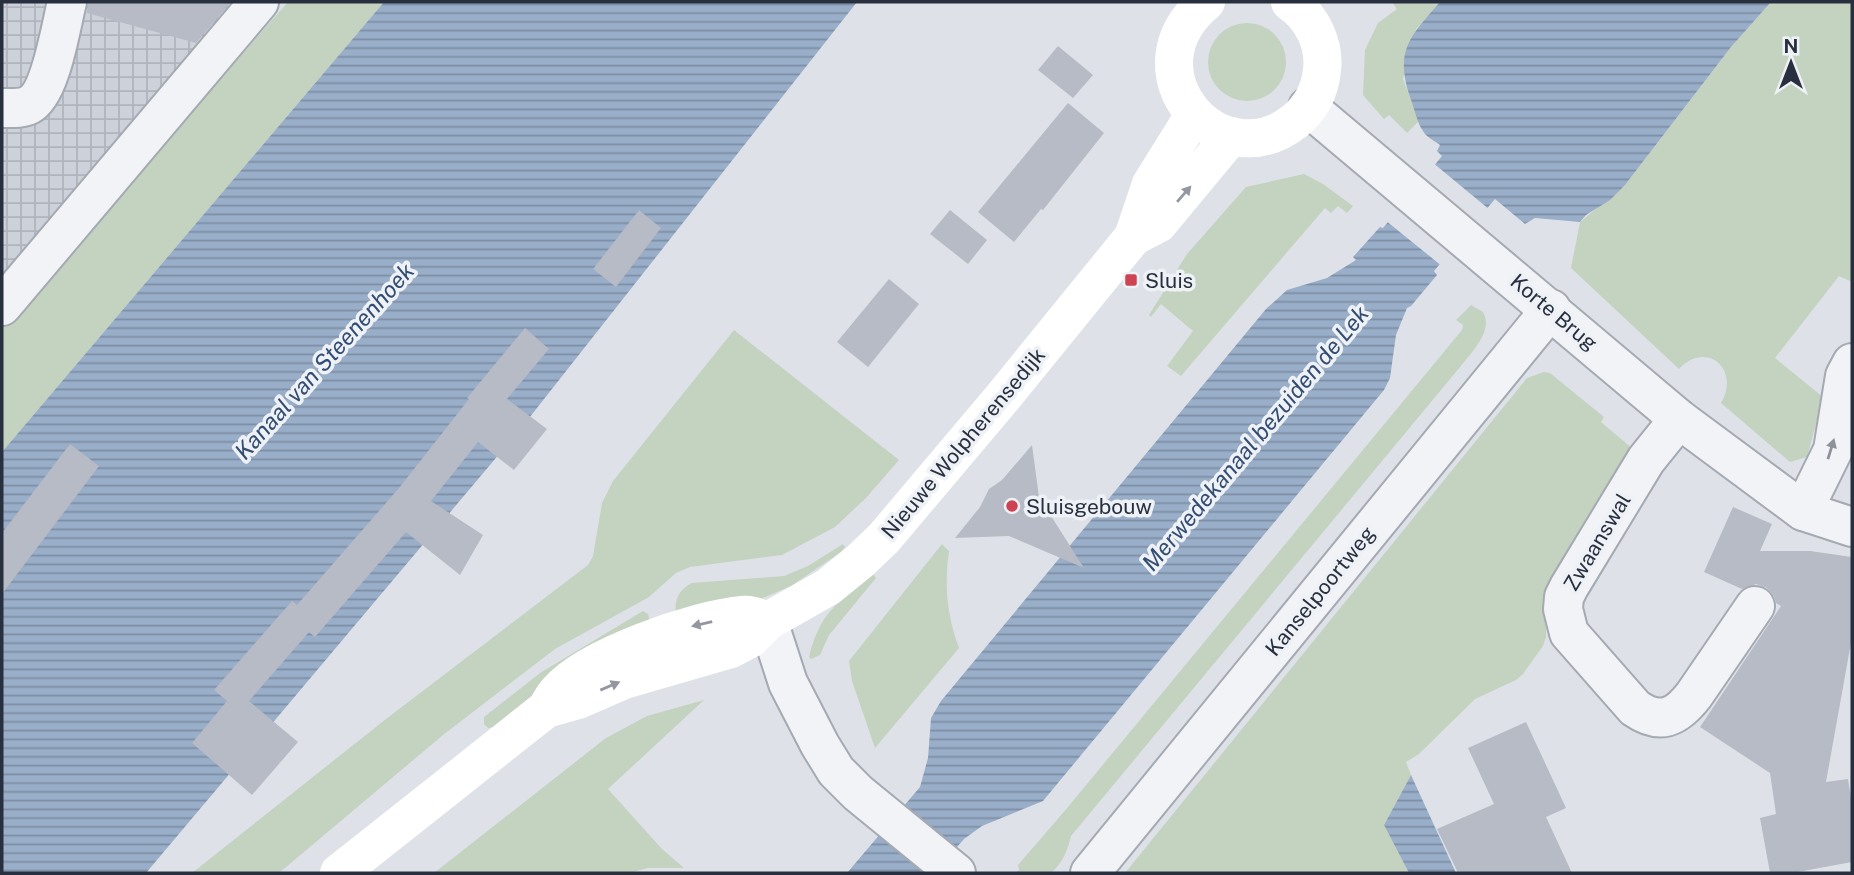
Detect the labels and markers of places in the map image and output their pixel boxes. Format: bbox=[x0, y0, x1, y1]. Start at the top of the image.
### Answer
place label: Sluis bbox=[1145, 268, 1193, 293]
marker: Sluis bbox=[1123, 272, 1139, 288]
place label: Sluisgebouw bbox=[1026, 494, 1152, 519]
marker: Sluisgebouw bbox=[1004, 498, 1020, 514]

